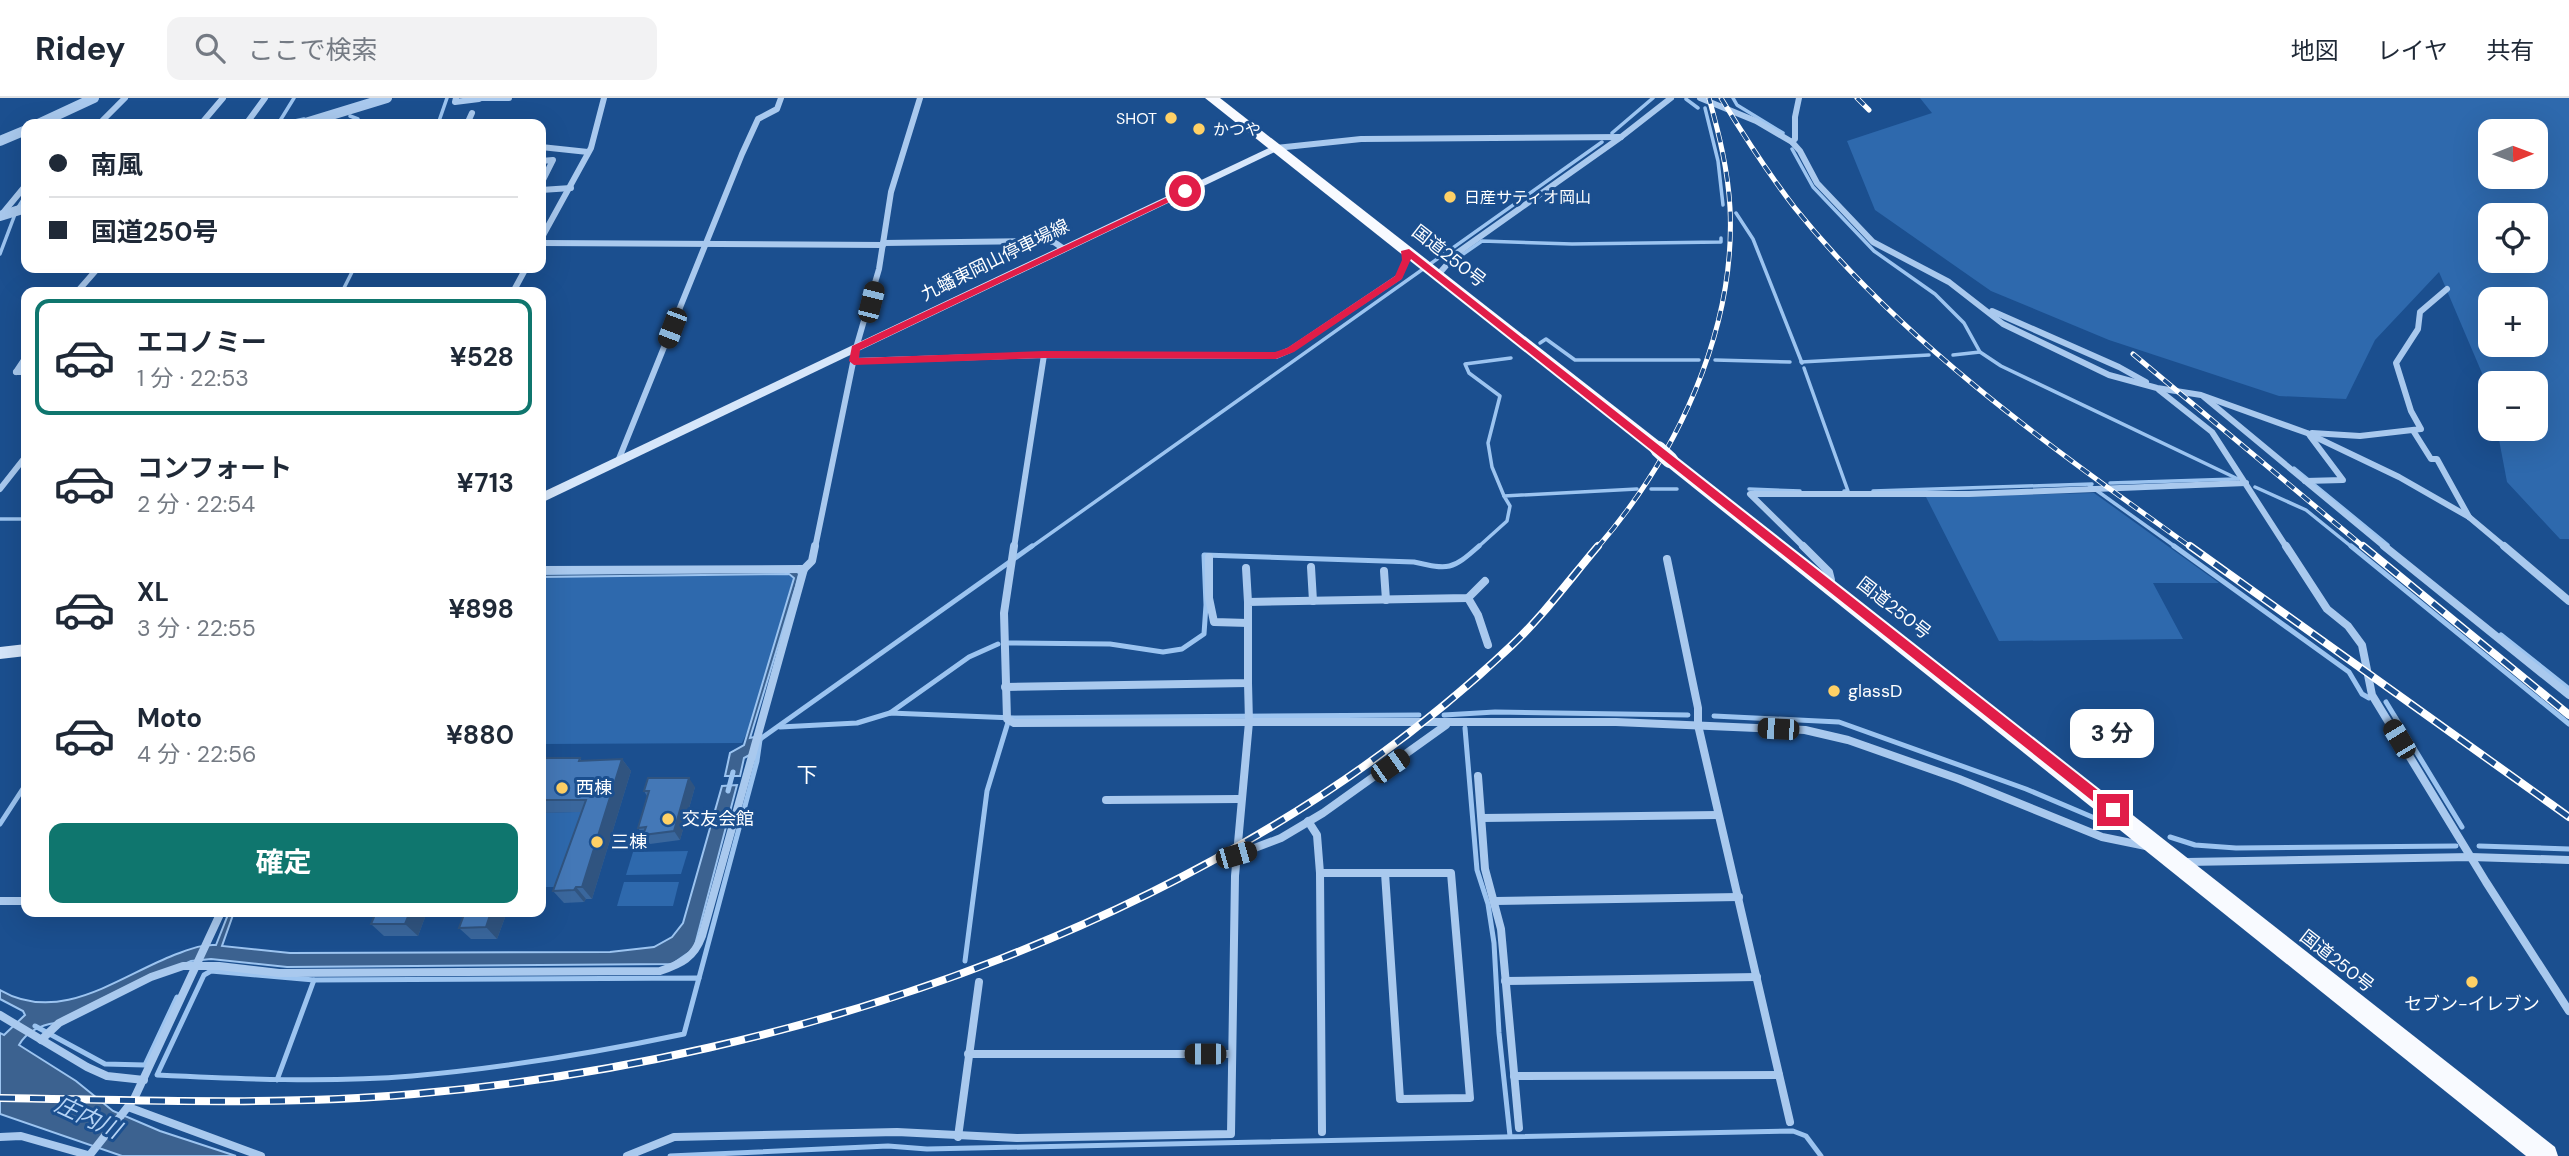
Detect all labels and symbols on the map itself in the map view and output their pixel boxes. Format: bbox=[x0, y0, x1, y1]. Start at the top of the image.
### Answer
place label: SHOT bbox=[1116, 108, 1157, 129]
marker: SHOT bbox=[1163, 110, 1179, 126]
place label: かつや bbox=[1213, 119, 1261, 140]
north arrow bbox=[2478, 119, 2548, 189]
marker: かつや bbox=[1191, 121, 1207, 137]
route start bbox=[1169, 175, 1201, 207]
place label: 日産サティオ岡山 bbox=[1464, 187, 1591, 208]
marker: 日産サティオ岡山 bbox=[1442, 189, 1458, 205]
street label: 九蟠東岡山停車場線 bbox=[917, 214, 1073, 306]
street label: 国道250号 bbox=[1407, 220, 1491, 292]
car bbox=[856, 279, 887, 325]
car bbox=[655, 305, 690, 351]
street label: 国道250号 bbox=[1852, 572, 1936, 644]
place label: glassD bbox=[1848, 679, 1902, 703]
marker: glassD bbox=[1826, 683, 1842, 699]
callout: 3 分 bbox=[2071, 708, 2155, 758]
car bbox=[2380, 716, 2419, 762]
car bbox=[1757, 717, 1800, 741]
car bbox=[1367, 745, 1414, 787]
district label: 下 bbox=[797, 761, 818, 789]
place label: 西棟 bbox=[576, 776, 612, 800]
marker: 西棟 bbox=[554, 780, 570, 796]
route end bbox=[2097, 794, 2129, 826]
place label: 交友会館 bbox=[682, 807, 754, 831]
marker: 交友会館 bbox=[660, 811, 676, 827]
place label: 三棟 bbox=[611, 830, 647, 854]
marker: 三棟 bbox=[589, 834, 605, 850]
car bbox=[1213, 839, 1260, 871]
street label: 国道250号 bbox=[2295, 925, 2379, 997]
marker: セブン-イレブン bbox=[2464, 974, 2480, 990]
place label: セブン-イレブン bbox=[2404, 992, 2540, 1016]
car bbox=[1185, 1044, 1227, 1065]
water label: 庄内川 bbox=[50, 1089, 128, 1146]

